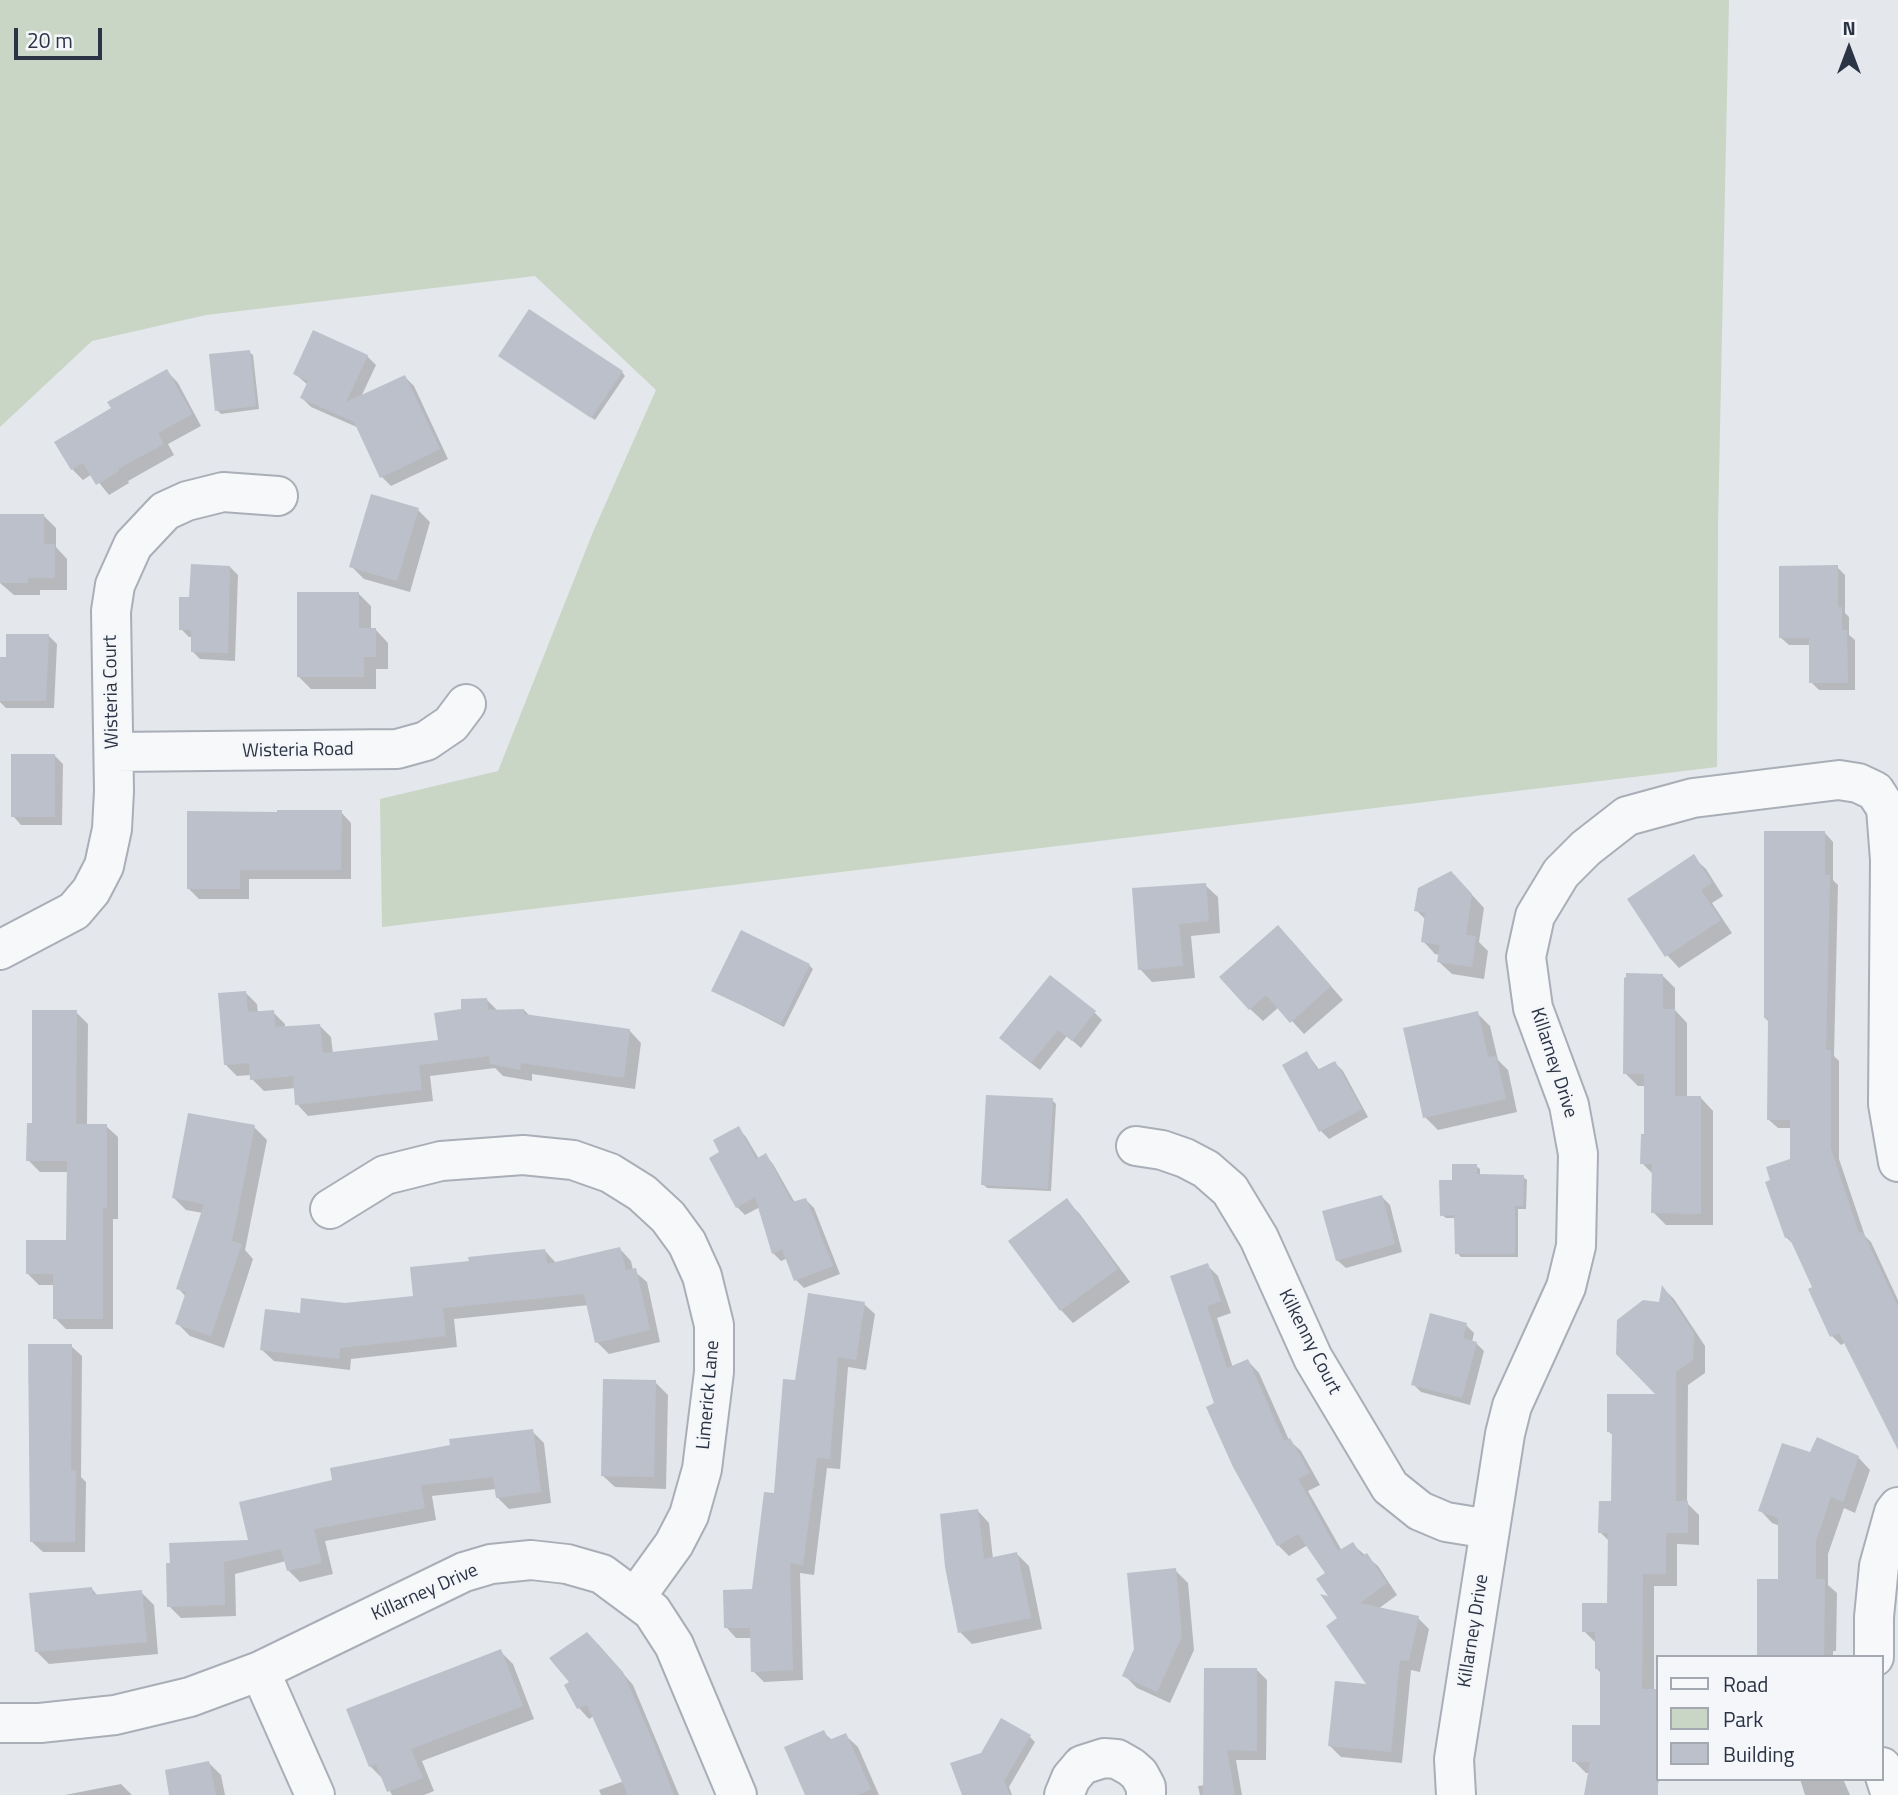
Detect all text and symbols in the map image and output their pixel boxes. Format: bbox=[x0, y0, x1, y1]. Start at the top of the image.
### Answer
text: N bbox=[1842, 13, 1856, 42]
scale bar bbox=[18, 14, 105, 58]
north arrow bbox=[1814, 14, 1884, 84]
text: 20 m bbox=[27, 24, 73, 56]
street label: Wisteria Court bbox=[100, 635, 124, 749]
street label: Wisteria Road bbox=[242, 739, 354, 763]
street label: Killarney Drive bbox=[1524, 1005, 1582, 1121]
street label: Kilkenny Court bbox=[1273, 1286, 1345, 1398]
street label: Limerick Lane bbox=[693, 1339, 725, 1451]
street label: Killarney Drive bbox=[368, 1559, 482, 1627]
street label: Killarney Drive bbox=[1454, 1573, 1494, 1689]
legend bbox=[1657, 1655, 1884, 1781]
text: Road bbox=[1723, 1668, 1768, 1700]
text: Park bbox=[1723, 1703, 1763, 1735]
text: Building bbox=[1723, 1738, 1794, 1770]

